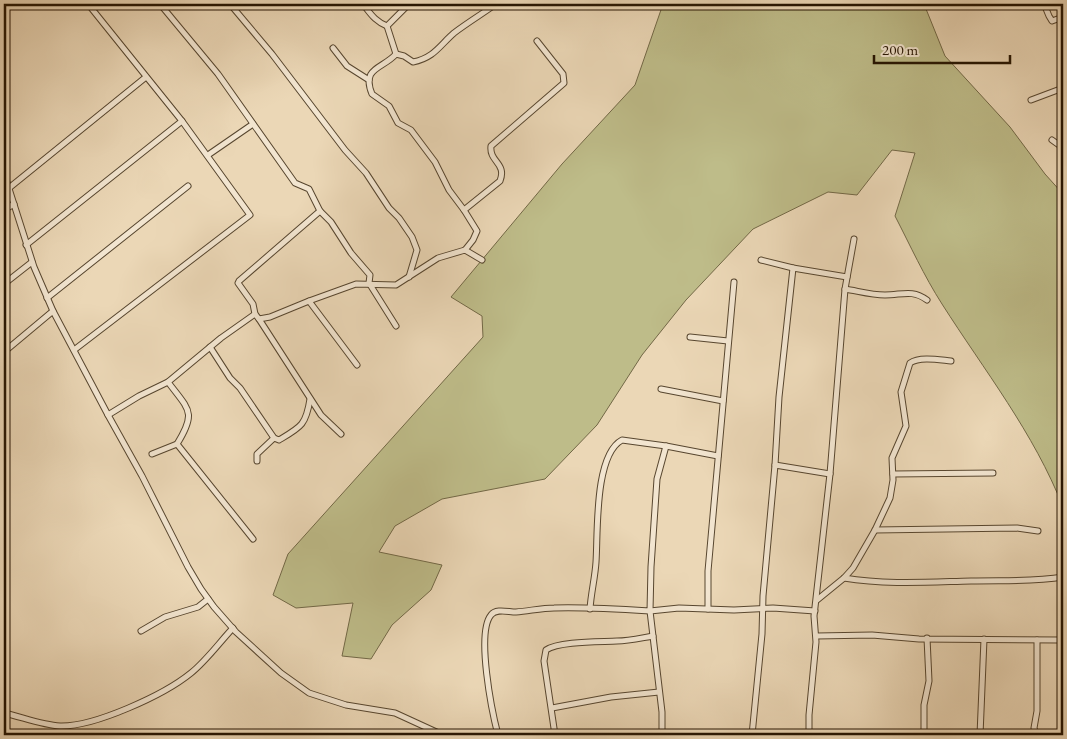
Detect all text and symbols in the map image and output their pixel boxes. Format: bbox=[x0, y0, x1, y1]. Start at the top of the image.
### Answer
scale bar bbox=[874, 32, 1011, 64]
text: 200 m bbox=[882, 40, 919, 59]

